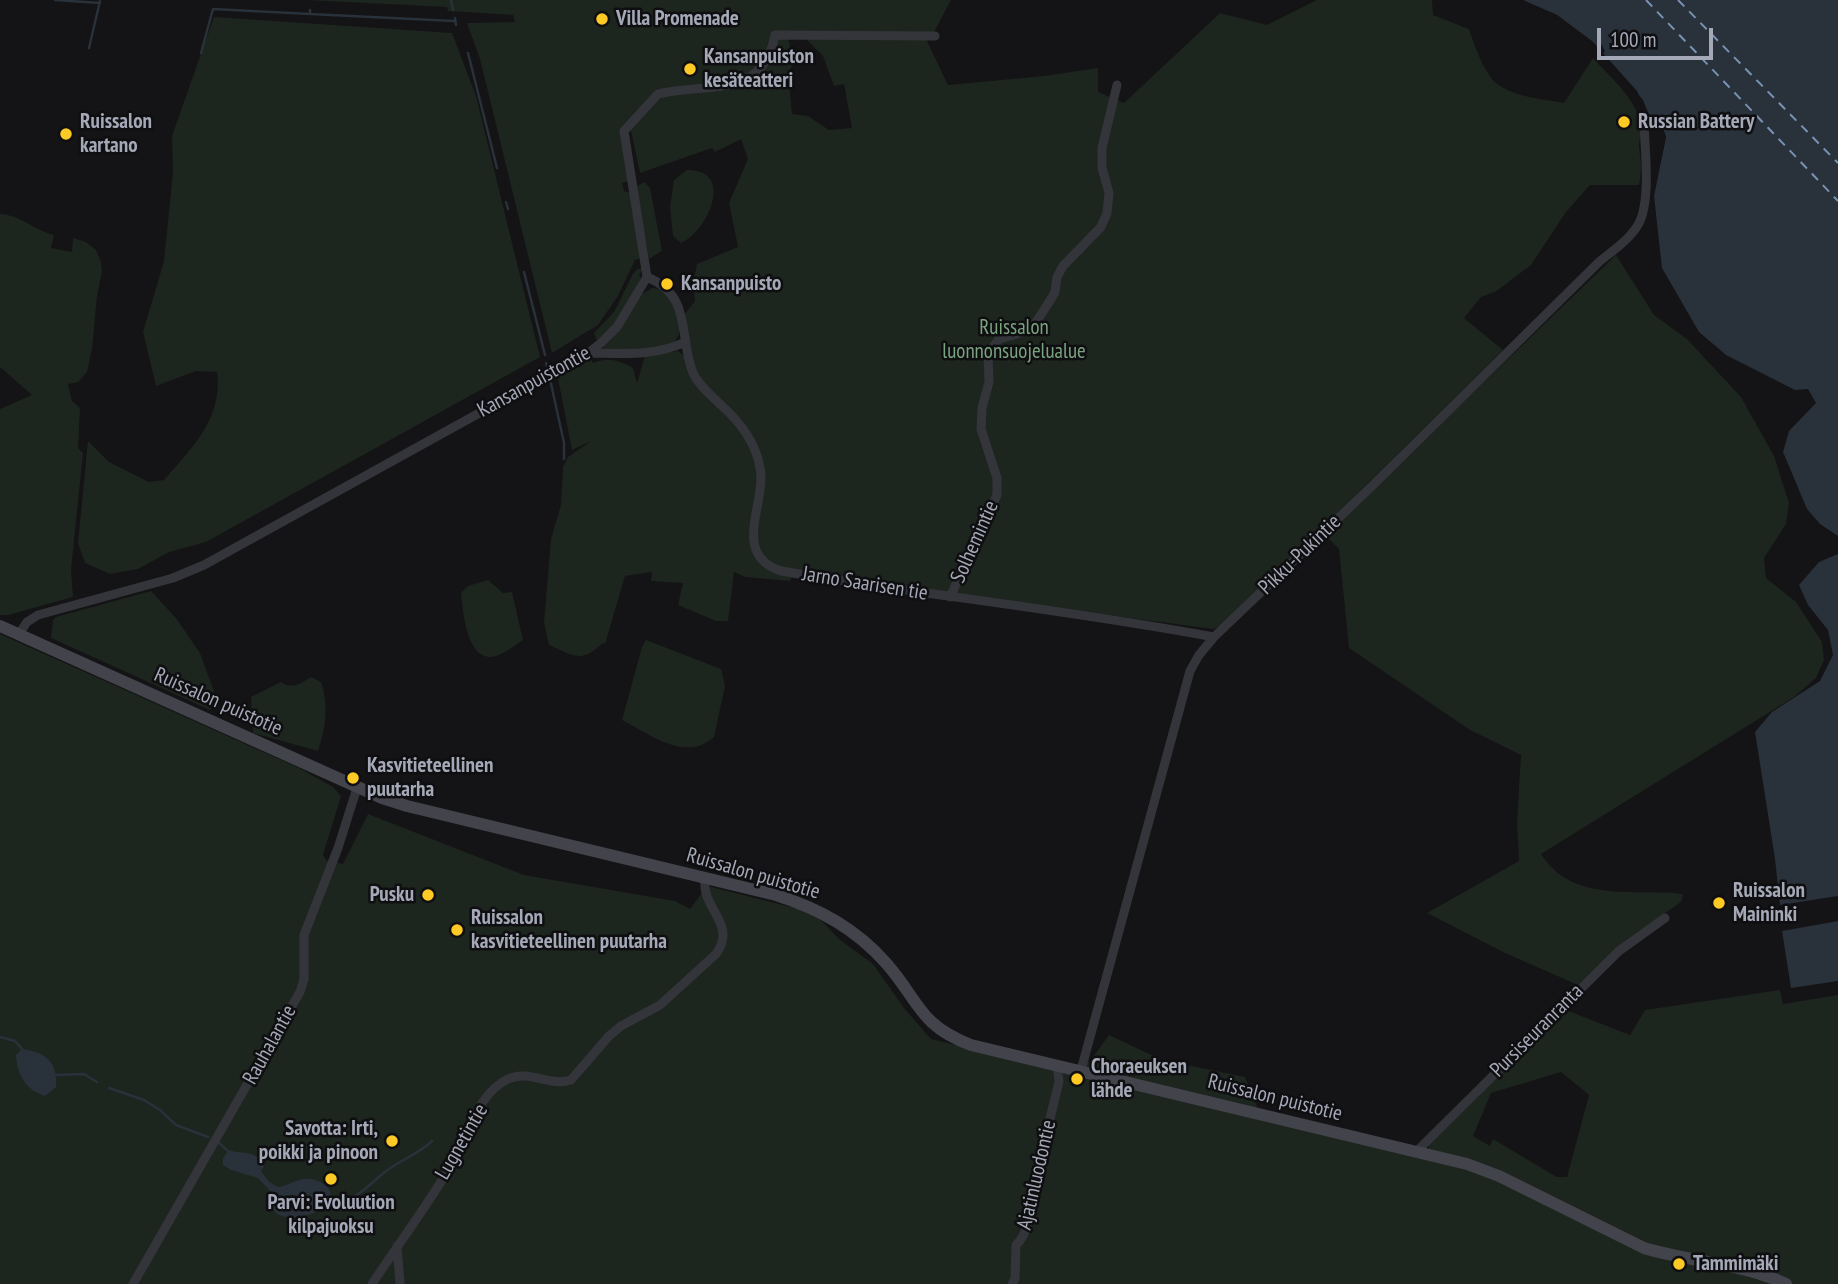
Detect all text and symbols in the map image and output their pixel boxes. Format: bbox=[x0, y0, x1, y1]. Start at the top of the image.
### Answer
place label: Villa Promenade bbox=[616, 6, 739, 32]
marker: Villa Promenade bbox=[594, 11, 610, 27]
scale bar bbox=[1600, 14, 1716, 58]
text: 100 m bbox=[1610, 26, 1656, 53]
place label: Kansanpuiston kesäteatteri bbox=[704, 44, 814, 94]
marker: Kansanpuiston kesäteatteri bbox=[682, 61, 698, 77]
place label: Ruissalon kartano bbox=[80, 109, 152, 159]
place label: Russian Battery bbox=[1638, 109, 1754, 135]
marker: Russian Battery bbox=[1616, 114, 1632, 130]
marker: Ruissalon kartano bbox=[58, 126, 74, 142]
place label: Kansanpuisto bbox=[681, 271, 781, 297]
marker: Kansanpuisto bbox=[659, 276, 675, 292]
park label: Ruissalon luonnonsuojelualue bbox=[942, 315, 1086, 365]
street label: Kansanpuistontie bbox=[473, 341, 595, 423]
street label: Solhemintie bbox=[946, 497, 1004, 587]
street label: Pikku-Pukintie bbox=[1254, 510, 1346, 600]
street label: Jarno Saarisen tie bbox=[801, 562, 929, 606]
street label: Ruissalon puistotie bbox=[150, 663, 286, 741]
place label: Kasvitieteellinen puutarha bbox=[367, 753, 493, 803]
marker: Kasvitieteellinen puutarha bbox=[345, 770, 361, 786]
street label: Ruissalon puistotie bbox=[683, 843, 823, 905]
place label: Ruissalon Maininki bbox=[1733, 878, 1805, 928]
place label: Pusku bbox=[370, 882, 414, 908]
marker: Pusku bbox=[420, 887, 436, 903]
marker: Ruissalon Maininki bbox=[1711, 895, 1727, 911]
place label: Ruissalon kasvitieteellinen puutarha bbox=[471, 905, 667, 955]
marker: Ruissalon kasvitieteellinen puutarha bbox=[449, 922, 465, 938]
street label: Pursiseuranranta bbox=[1485, 979, 1589, 1083]
street label: Rauhalantie bbox=[238, 1001, 302, 1089]
place label: Choraeuksen lähde bbox=[1091, 1054, 1187, 1104]
street label: Ruissalon puistotie bbox=[1205, 1069, 1345, 1127]
marker: Choraeuksen lähde bbox=[1069, 1071, 1085, 1087]
street label: Lugnetintie bbox=[430, 1100, 494, 1184]
place label: Savotta: Irti, poikki ja pinoon bbox=[259, 1116, 378, 1166]
street label: Ajatinluodontie bbox=[1012, 1118, 1062, 1232]
marker: Savotta: Irti, poikki ja pinoon bbox=[384, 1133, 400, 1149]
marker: Parvi: Evoluution kilpajuoksu bbox=[323, 1171, 339, 1187]
place label: Parvi: Evoluution kilpajuoksu bbox=[267, 1190, 395, 1240]
place label: Tammimäki bbox=[1693, 1251, 1778, 1277]
marker: Tammimäki bbox=[1671, 1256, 1687, 1272]

